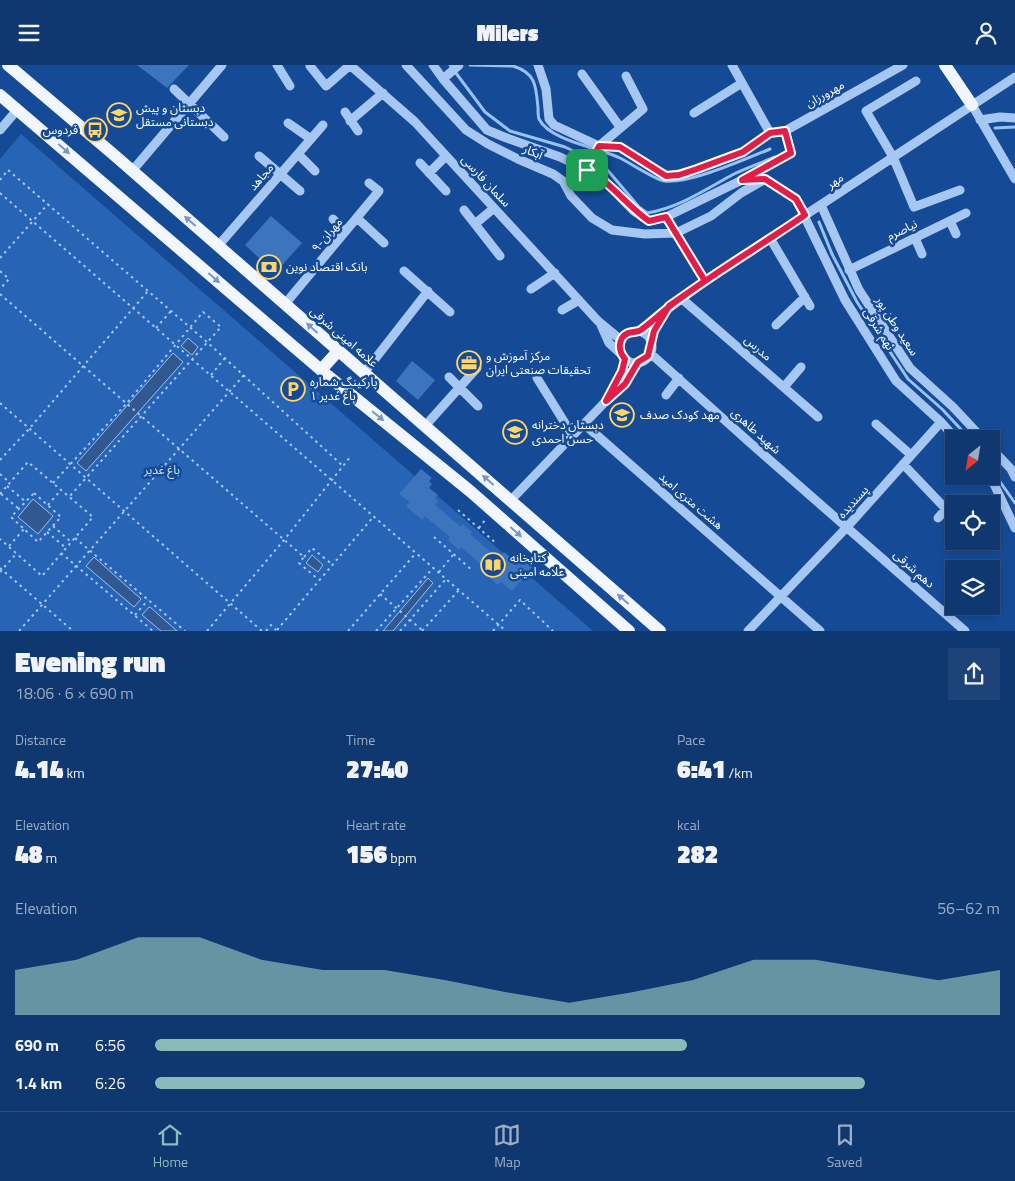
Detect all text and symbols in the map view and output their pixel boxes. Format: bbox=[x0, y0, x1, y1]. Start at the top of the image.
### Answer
text: Milers bbox=[476, 16, 539, 50]
icon: menu bbox=[15, 19, 43, 47]
icon: person bbox=[972, 19, 1000, 47]
street label: مهرورزان bbox=[802, 75, 848, 112]
place label: دبستان و پیش دبستانی مستقل bbox=[136, 98, 214, 131]
school or university icon: دبستان و پیش دبستانی مستقل bbox=[106, 102, 132, 128]
bus stop icon: فردوس bbox=[82, 117, 108, 143]
place label: فردوس bbox=[43, 120, 78, 139]
street label: آبکار bbox=[519, 138, 547, 164]
one-way arrow bbox=[57, 144, 70, 155]
pin bbox=[566, 149, 608, 191]
street label: سلمان فارسی bbox=[457, 150, 516, 211]
icon: arrive bbox=[573, 156, 601, 184]
street label: مجاهد bbox=[243, 159, 278, 194]
street label: مهر bbox=[821, 168, 847, 194]
street label: ۹-مهران bbox=[306, 213, 347, 256]
street label: نیاصرم bbox=[883, 214, 920, 245]
one-way arrow bbox=[184, 216, 196, 227]
bank icon: بانک اقتصاد نوین bbox=[256, 254, 282, 280]
place label: بانک اقتصاد نوین bbox=[286, 257, 367, 276]
one-way arrow bbox=[207, 272, 219, 284]
street label: سعید وطن پور bbox=[870, 291, 924, 359]
street label: علامه امینی شرقی bbox=[306, 301, 383, 372]
street label: نهم شرقی bbox=[859, 304, 900, 354]
one-way arrow bbox=[307, 322, 319, 334]
street label: مدرس bbox=[740, 330, 776, 365]
place label: مرکز آموزش و تحقیقات صنعتی ایران bbox=[486, 346, 591, 379]
office icon: مرکز آموزش و تحقیقات صنعتی ایران bbox=[456, 350, 482, 376]
place label: پارکینگ شماره ۱ باغ غدیر bbox=[310, 372, 378, 405]
parking icon: پارکینگ شماره ۱ باغ غدیر bbox=[280, 376, 306, 402]
school or university icon: مهد کودک صدف bbox=[609, 402, 635, 428]
street label: شهید طاهری bbox=[727, 403, 785, 458]
place label: مهد کودک صدف bbox=[640, 405, 720, 424]
one-way arrow bbox=[371, 411, 384, 422]
place label: دبستان دخترانه حسن احمدی bbox=[532, 415, 604, 448]
school or university icon: دبستان دخترانه حسن احمدی bbox=[502, 419, 528, 445]
north arrow bbox=[945, 430, 1000, 485]
map controls bbox=[945, 430, 1000, 615]
park label: باغ غدیر bbox=[143, 460, 180, 479]
street label: هشت متری امید bbox=[655, 467, 728, 534]
one-way arrow bbox=[481, 475, 494, 486]
street label: پسندیده bbox=[832, 481, 873, 523]
button: locate bbox=[945, 495, 1000, 550]
one-way arrow bbox=[510, 526, 523, 537]
street label: دهم شرقی bbox=[889, 545, 939, 593]
place label: کتابخانه علامه امینی bbox=[510, 548, 565, 581]
library icon: کتابخانه علامه امینی bbox=[480, 552, 506, 578]
button: layers bbox=[945, 560, 1000, 615]
one-way arrow bbox=[618, 593, 630, 605]
text: Evening run bbox=[15, 640, 166, 683]
button: share bbox=[948, 648, 1000, 700]
text: 18:06 · 6 × 690 m bbox=[15, 681, 134, 705]
text: Distance bbox=[15, 729, 66, 750]
text: Time bbox=[346, 729, 375, 750]
text: Pace bbox=[677, 729, 705, 750]
text: 4.14 bbox=[15, 750, 63, 788]
text: 27:40 bbox=[346, 750, 408, 788]
text: 6:41 bbox=[677, 750, 725, 788]
text: km bbox=[63, 762, 85, 783]
text: /km bbox=[725, 762, 753, 783]
text: Elevation bbox=[15, 814, 69, 835]
text: Heart rate bbox=[346, 814, 406, 835]
text: kcal bbox=[677, 814, 700, 835]
text: 48 bbox=[15, 835, 43, 873]
text: 156 bbox=[346, 835, 387, 873]
text: 282 bbox=[677, 835, 718, 873]
text: m bbox=[43, 847, 57, 868]
text: bpm bbox=[387, 847, 417, 868]
text: Elevation bbox=[15, 896, 77, 920]
text: 56–62 m bbox=[937, 896, 1000, 920]
text: 690 m bbox=[15, 1033, 59, 1057]
text: 6:56 bbox=[95, 1033, 125, 1057]
text: 1.4 km bbox=[15, 1071, 62, 1095]
text: 6:26 bbox=[95, 1071, 125, 1095]
tab: Home bbox=[153, 1121, 188, 1172]
tab: Map bbox=[493, 1121, 521, 1172]
tab: Saved bbox=[827, 1121, 862, 1172]

